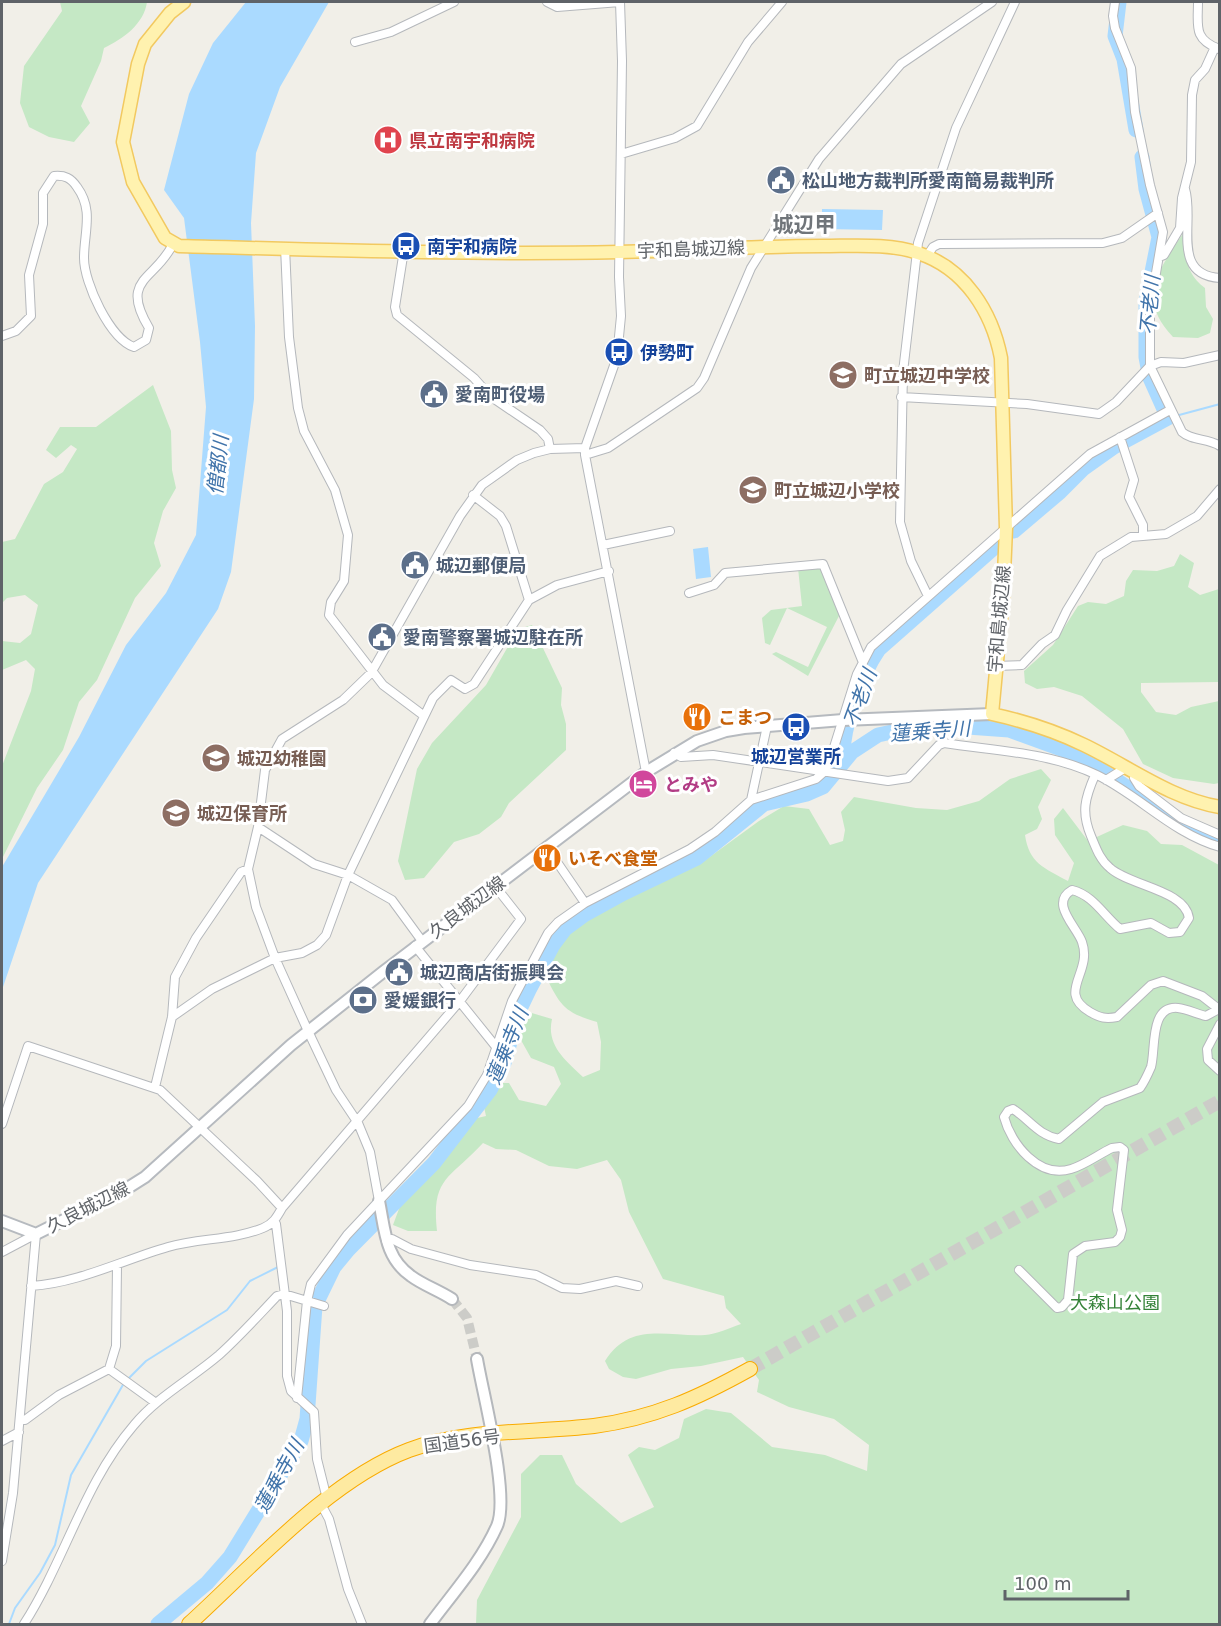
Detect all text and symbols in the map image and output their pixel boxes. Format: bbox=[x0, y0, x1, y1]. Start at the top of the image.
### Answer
hospital icon: 県立南宇和病院 bbox=[372, 124, 404, 156]
place label: 県立南宇和病院 bbox=[409, 130, 535, 151]
public building icon: 松山地方裁判所愛南簡易裁判所 bbox=[765, 164, 797, 196]
place label: 松山地方裁判所愛南簡易裁判所 bbox=[802, 170, 1054, 191]
district label: 城辺甲 bbox=[773, 213, 836, 237]
bus stop icon: 南宇和病院 bbox=[390, 230, 422, 262]
place label: 南宇和病院 bbox=[427, 236, 517, 257]
street label: 宇和島城辺線 bbox=[637, 237, 745, 261]
water label: 不老川 bbox=[1135, 272, 1165, 336]
bus stop icon: 伊勢町 bbox=[603, 336, 635, 368]
place label: 伊勢町 bbox=[640, 342, 694, 363]
school or university icon: 町立城辺中学校 bbox=[827, 359, 859, 391]
place label: 町立城辺中学校 bbox=[864, 365, 990, 386]
public building icon: 愛南町役場 bbox=[418, 378, 450, 410]
place label: 愛南町役場 bbox=[455, 384, 545, 405]
water label: 僧都川 bbox=[203, 432, 233, 496]
school or university icon: 町立城辺小学校 bbox=[737, 474, 769, 506]
place label: 町立城辺小学校 bbox=[774, 480, 900, 501]
public building icon: 城辺郵便局 bbox=[399, 549, 431, 581]
place label: 城辺郵便局 bbox=[436, 555, 526, 576]
street label: 宇和島城辺線 bbox=[984, 564, 1014, 674]
public building icon: 愛南警察署城辺駐在所 bbox=[366, 621, 398, 653]
place label: 愛南警察署城辺駐在所 bbox=[403, 627, 583, 648]
water label: 不老川 bbox=[838, 664, 882, 730]
restaurant icon: こまつ bbox=[681, 701, 713, 733]
place label: こまつ bbox=[718, 707, 772, 728]
bus stop icon: 城辺営業所 bbox=[780, 711, 812, 743]
water label: 蓮乗寺川 bbox=[889, 716, 973, 746]
school or university icon: 城辺幼稚園 bbox=[200, 742, 232, 774]
place label: 城辺営業所 bbox=[751, 746, 841, 767]
place label: 城辺幼稚園 bbox=[237, 748, 327, 769]
hotel icon: とみや bbox=[627, 768, 659, 800]
place label: とみや bbox=[664, 774, 718, 795]
school or university icon: 城辺保育所 bbox=[160, 797, 192, 829]
place label: 城辺保育所 bbox=[197, 803, 287, 824]
restaurant icon: いそべ食堂 bbox=[531, 842, 563, 874]
place label: いそべ食堂 bbox=[568, 848, 658, 869]
street label: 久良城辺線 bbox=[425, 872, 509, 942]
public building icon: 城辺商店街振興会 bbox=[383, 956, 415, 988]
place label: 城辺商店街振興会 bbox=[420, 962, 564, 983]
bank icon: 愛媛銀行 bbox=[347, 984, 379, 1016]
place label: 愛媛銀行 bbox=[384, 990, 456, 1011]
water label: 蓮乗寺川 bbox=[481, 1003, 534, 1088]
street label: 久良城辺線 bbox=[43, 1177, 133, 1237]
park label: 大森山公園 bbox=[1070, 1292, 1160, 1313]
street label: 国道56号 bbox=[422, 1425, 502, 1457]
water label: 蓮乗寺川 bbox=[249, 1433, 310, 1517]
scale bar bbox=[1005, 1563, 1128, 1601]
text: 100 m bbox=[1014, 1573, 1072, 1594]

